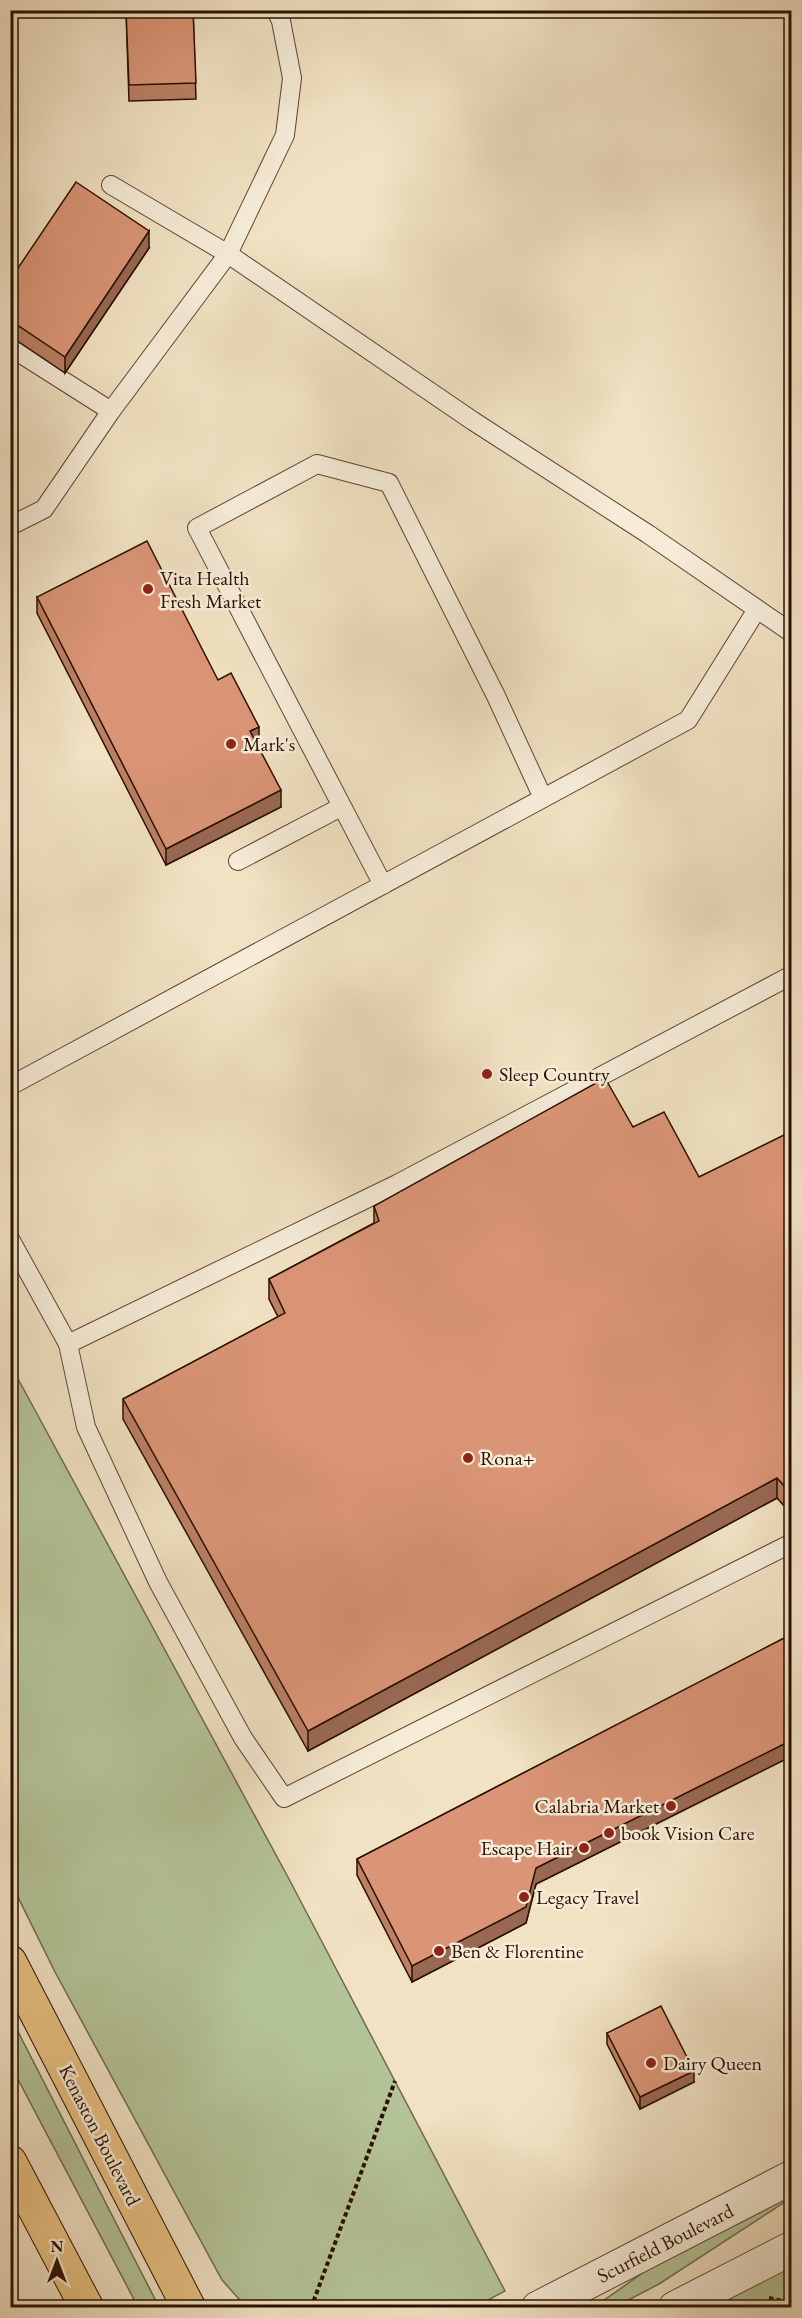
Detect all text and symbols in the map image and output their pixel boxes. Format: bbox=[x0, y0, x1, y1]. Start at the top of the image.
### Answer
place label: Vita Health Fresh Market bbox=[160, 565, 262, 614]
marker: Vita Health Fresh Market bbox=[141, 582, 155, 596]
place label: Mark's bbox=[243, 731, 295, 757]
marker: Mark's bbox=[224, 737, 238, 751]
place label: Sleep Country bbox=[499, 1061, 610, 1087]
marker: Sleep Country bbox=[480, 1067, 494, 1081]
place label: Rona+ bbox=[480, 1445, 535, 1471]
marker: Rona+ bbox=[461, 1451, 475, 1465]
place label: Calabria Market bbox=[534, 1793, 660, 1819]
marker: Calabria Market bbox=[664, 1799, 678, 1813]
place label: book Vision Care bbox=[621, 1820, 755, 1846]
marker: book Vision Care bbox=[602, 1826, 616, 1840]
place label: Escape Hair bbox=[481, 1835, 572, 1861]
marker: Escape Hair bbox=[577, 1841, 591, 1855]
place label: Legacy Travel bbox=[536, 1884, 639, 1910]
marker: Legacy Travel bbox=[517, 1890, 531, 1904]
place label: Ben & Florentine bbox=[451, 1938, 584, 1964]
marker: Ben & Florentine bbox=[432, 1944, 446, 1958]
place label: Dairy Queen bbox=[663, 2050, 763, 2076]
marker: Dairy Queen bbox=[644, 2056, 658, 2070]
street label: Kenaston Boulevard bbox=[53, 2060, 147, 2211]
street label: Scurfield Boulevard bbox=[592, 2197, 738, 2289]
north arrow bbox=[27, 2231, 87, 2291]
text: N bbox=[51, 2236, 64, 2257]

